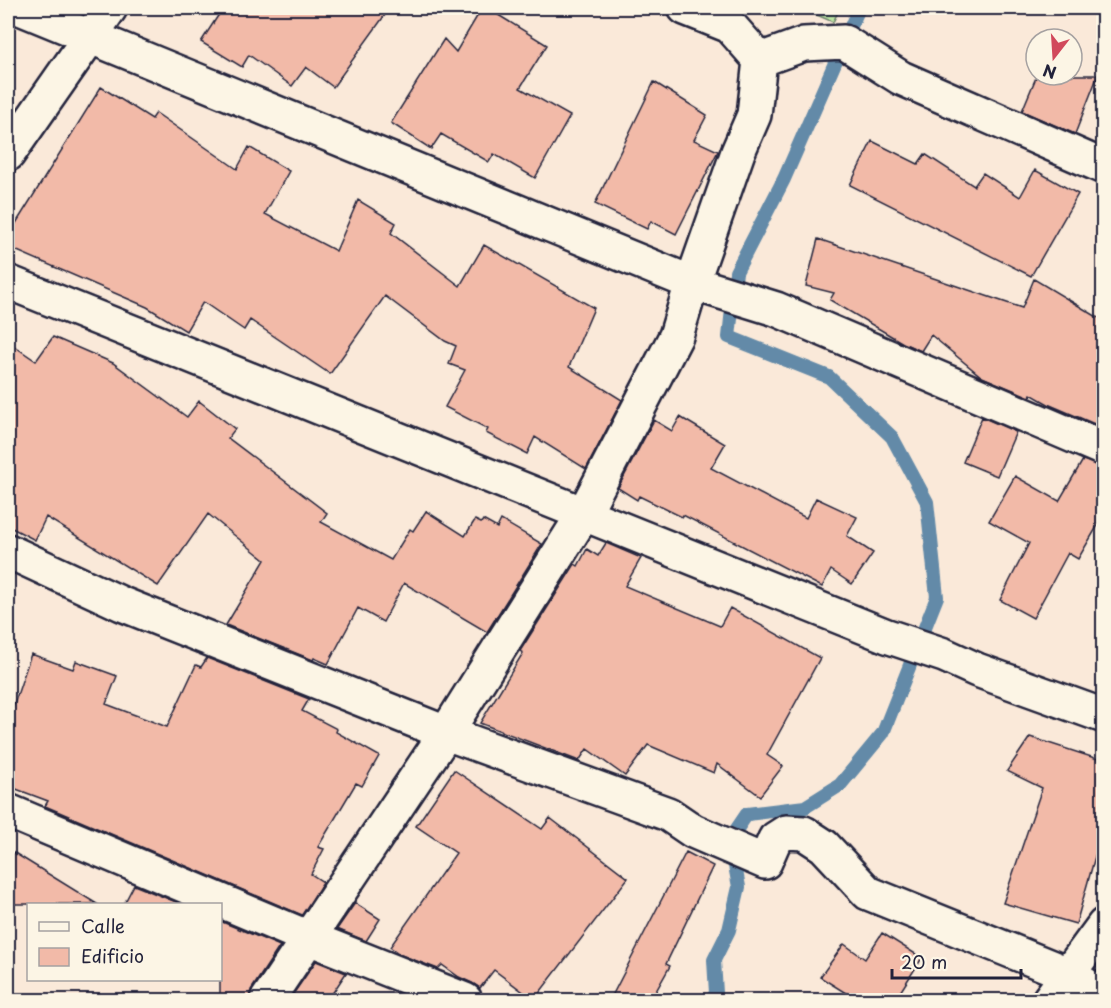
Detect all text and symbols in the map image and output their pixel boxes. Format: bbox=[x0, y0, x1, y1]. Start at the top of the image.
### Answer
north arrow bbox=[1024, 27, 1084, 87]
text: N bbox=[1040, 59, 1059, 86]
legend bbox=[27, 903, 222, 981]
text: Calle bbox=[81, 912, 125, 939]
text: Edificio bbox=[81, 942, 144, 969]
scale bar bbox=[892, 942, 1021, 980]
text: 20 m bbox=[901, 948, 947, 975]

